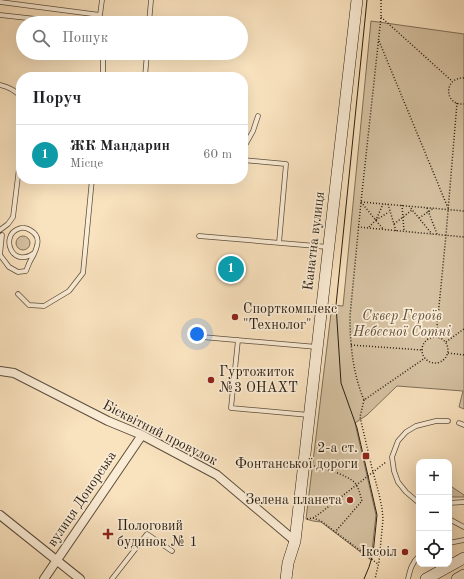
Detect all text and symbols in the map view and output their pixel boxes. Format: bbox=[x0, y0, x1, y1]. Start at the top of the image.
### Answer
search box bbox=[16, 16, 248, 60]
icon: search bbox=[30, 27, 52, 49]
text: Пошук bbox=[62, 31, 108, 46]
text: Поруч bbox=[32, 90, 81, 107]
text: ЖК Мандарин bbox=[70, 139, 170, 154]
text: 1 bbox=[41, 148, 49, 161]
text: 60 m bbox=[203, 148, 232, 161]
text: Місце bbox=[70, 157, 103, 170]
street label: Канатна вулиця bbox=[301, 191, 327, 291]
pin: 1 bbox=[218, 254, 244, 284]
place label: Спорткомплекс "Технолог" bbox=[243, 302, 337, 332]
park label: Сквер Героїв Небесної Сотні bbox=[352, 309, 451, 339]
marker: Спорткомплекс "Технолог" bbox=[230, 312, 240, 322]
your location bbox=[187, 324, 207, 344]
place label: Гуртожиток №3 ОНАХТ bbox=[219, 365, 298, 395]
marker: Гуртожиток №3 ОНАХТ bbox=[206, 375, 216, 385]
street label: Бісквітний провулок bbox=[100, 398, 220, 468]
place label: 2-а ст. Фонтанської дороги bbox=[235, 441, 358, 471]
street label: вулиця Донорська bbox=[45, 449, 119, 549]
marker: 2-а ст. Фонтанської дороги bbox=[361, 451, 371, 461]
map controls bbox=[416, 459, 452, 567]
button: + bbox=[416, 459, 452, 495]
place label: Зелена планета bbox=[246, 493, 342, 507]
marker: Зелена планета bbox=[345, 495, 355, 505]
button: − bbox=[416, 495, 452, 531]
place label: Пологовий будинок № 1 bbox=[117, 519, 198, 549]
marker: Пологовий будинок № 1 bbox=[102, 528, 114, 540]
button: locate bbox=[416, 531, 452, 567]
place label: Іксоіл bbox=[361, 545, 397, 559]
marker: Іксоіл bbox=[400, 547, 410, 557]

